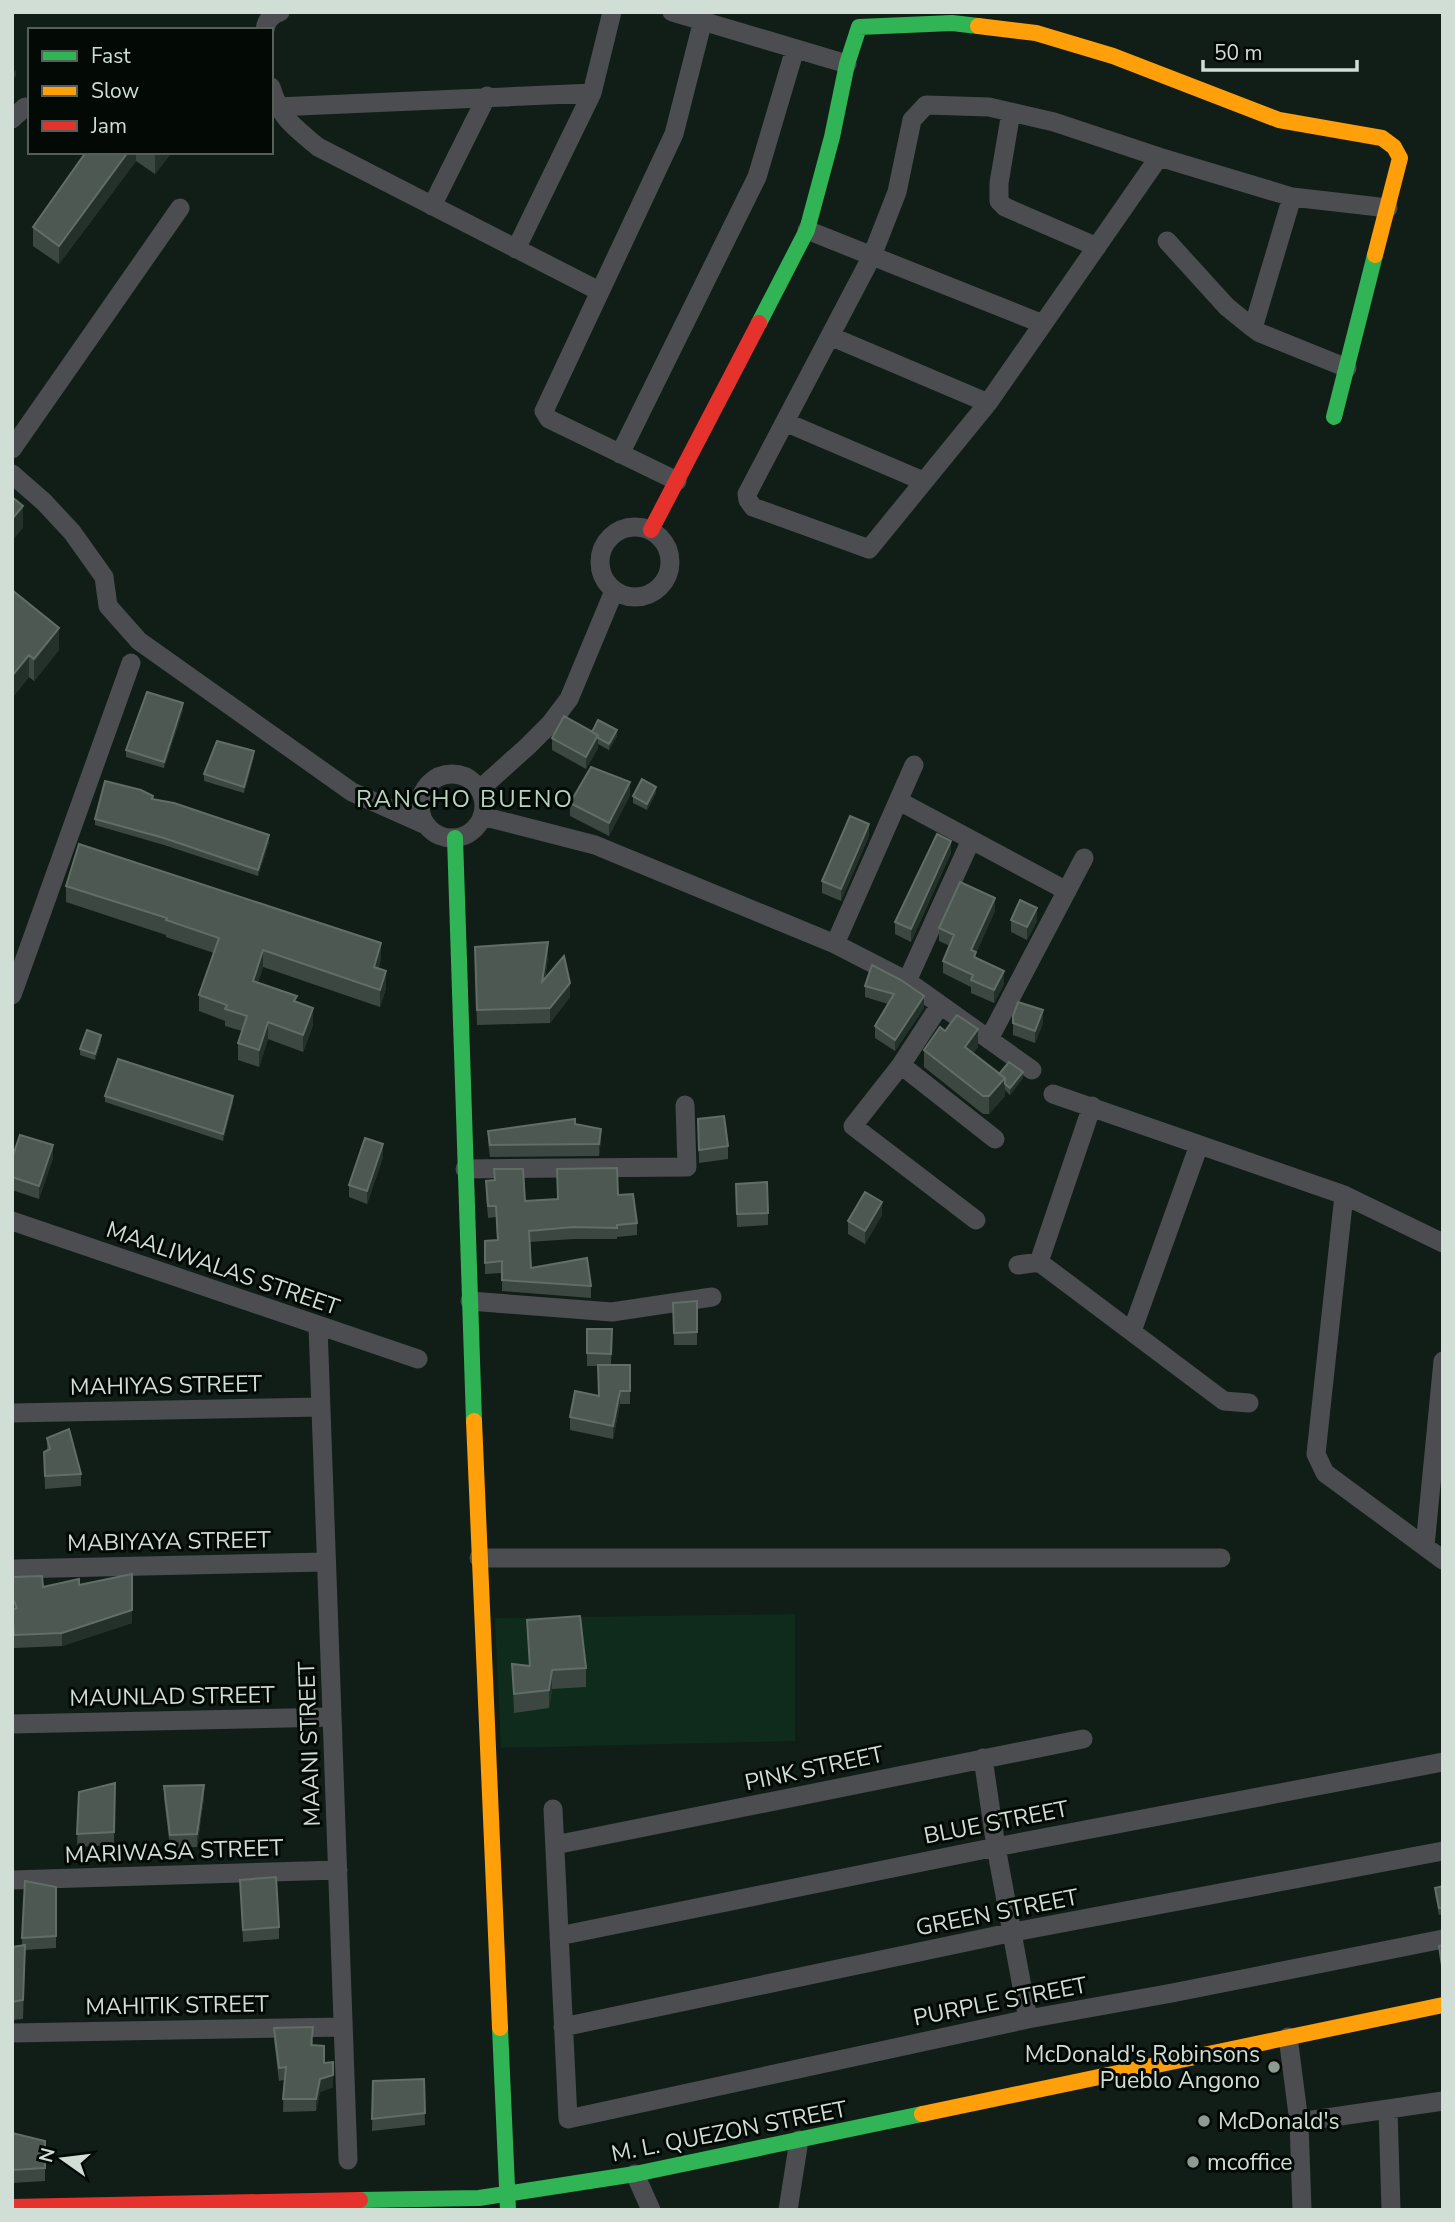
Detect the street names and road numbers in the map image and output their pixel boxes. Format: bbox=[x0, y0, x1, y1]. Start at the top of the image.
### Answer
street label: MAALIWALAS STREET bbox=[102, 1214, 344, 1323]
street label: MAHIYAS STREET bbox=[70, 1368, 262, 1403]
street label: MABIYAYA STREET bbox=[67, 1524, 271, 1559]
street label: MAANI STREET bbox=[291, 1661, 328, 1827]
street label: MAUNLAD STREET bbox=[69, 1679, 275, 1714]
street label: PINK STREET bbox=[742, 1739, 887, 1798]
street label: BLUE STREET bbox=[921, 1793, 1071, 1852]
street label: MARIWASA STREET bbox=[64, 1832, 284, 1871]
street label: GREEN STREET bbox=[913, 1881, 1081, 1943]
street label: PURPLE STREET bbox=[911, 1969, 1090, 2034]
street label: MAHITIK STREET bbox=[85, 1988, 269, 2023]
street label: M. L. QUEZON STREET bbox=[608, 2093, 850, 2170]

